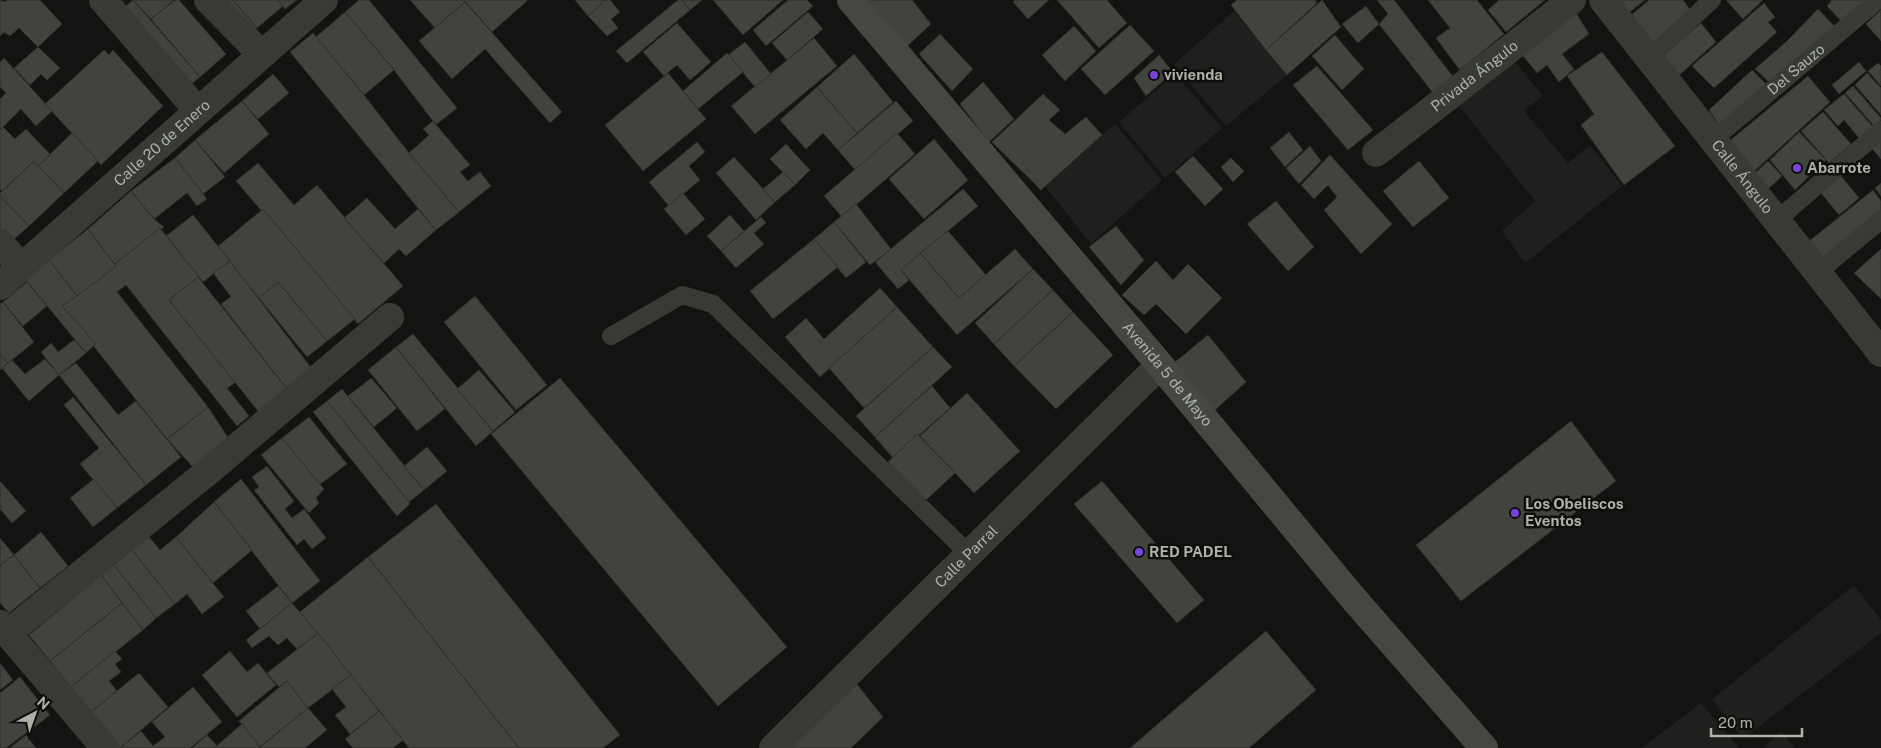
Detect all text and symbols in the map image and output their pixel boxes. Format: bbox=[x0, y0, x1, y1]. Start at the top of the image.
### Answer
street label: Privada Ángulo bbox=[1427, 36, 1521, 115]
street label: Del Sauzo bbox=[1764, 40, 1828, 98]
place label: vivienda bbox=[1164, 66, 1223, 83]
marker: vivienda bbox=[1148, 69, 1160, 81]
street label: Calle 20 de Enero bbox=[110, 96, 213, 189]
street label: Calle Ángulo bbox=[1708, 136, 1777, 217]
place label: Abarrote bbox=[1807, 159, 1871, 176]
marker: Abarrote bbox=[1791, 162, 1803, 174]
street label: Avenida 5 de Mayo bbox=[1119, 318, 1216, 429]
place label: Los Obeliscos Eventos bbox=[1525, 495, 1624, 529]
marker: Los Obeliscos Eventos bbox=[1509, 507, 1521, 519]
street label: Calle Parral bbox=[931, 522, 1001, 591]
place label: RED PADEL bbox=[1149, 543, 1232, 560]
marker: RED PADEL bbox=[1133, 546, 1145, 558]
north arrow bbox=[10, 688, 60, 738]
text: N bbox=[34, 694, 53, 713]
scale bar bbox=[1711, 706, 1802, 738]
text: 20 m bbox=[1718, 714, 1753, 731]

